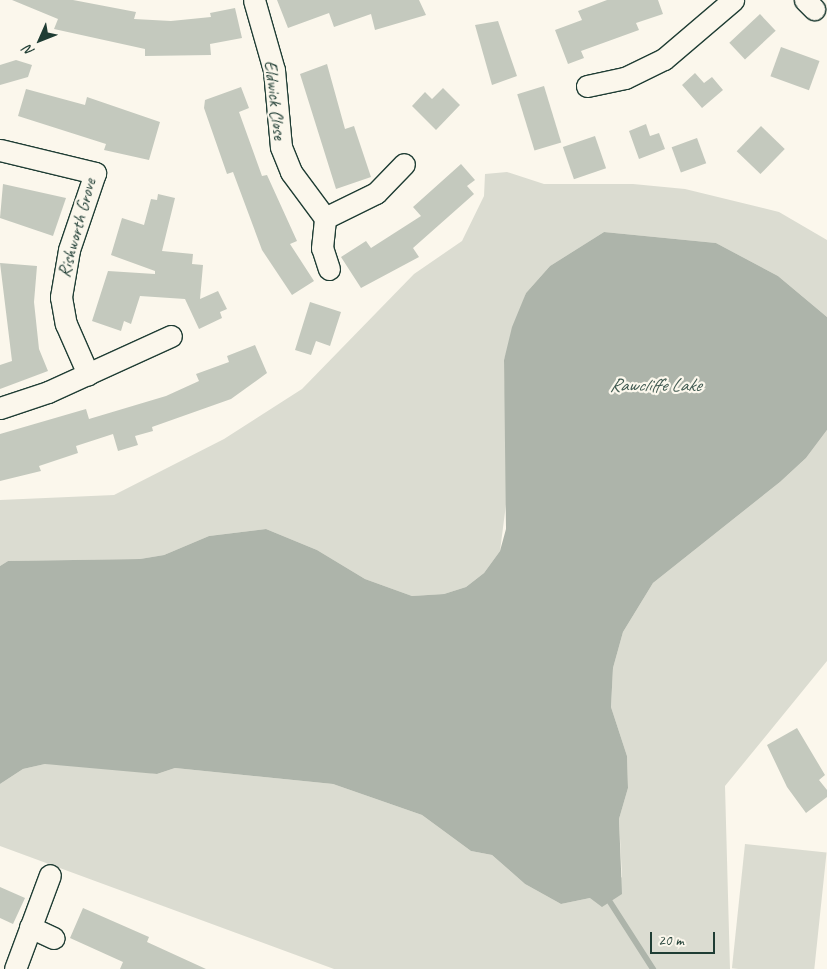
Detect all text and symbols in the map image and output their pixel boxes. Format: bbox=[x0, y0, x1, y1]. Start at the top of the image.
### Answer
north arrow bbox=[15, 15, 65, 65]
text: N bbox=[20, 42, 38, 60]
street label: Eldwick Close bbox=[259, 59, 291, 141]
street label: Rishworth Grove bbox=[53, 176, 101, 280]
water label: Rawcliffe Lake bbox=[609, 375, 701, 397]
scale bar bbox=[652, 922, 717, 954]
text: 20 m bbox=[658, 931, 684, 950]

